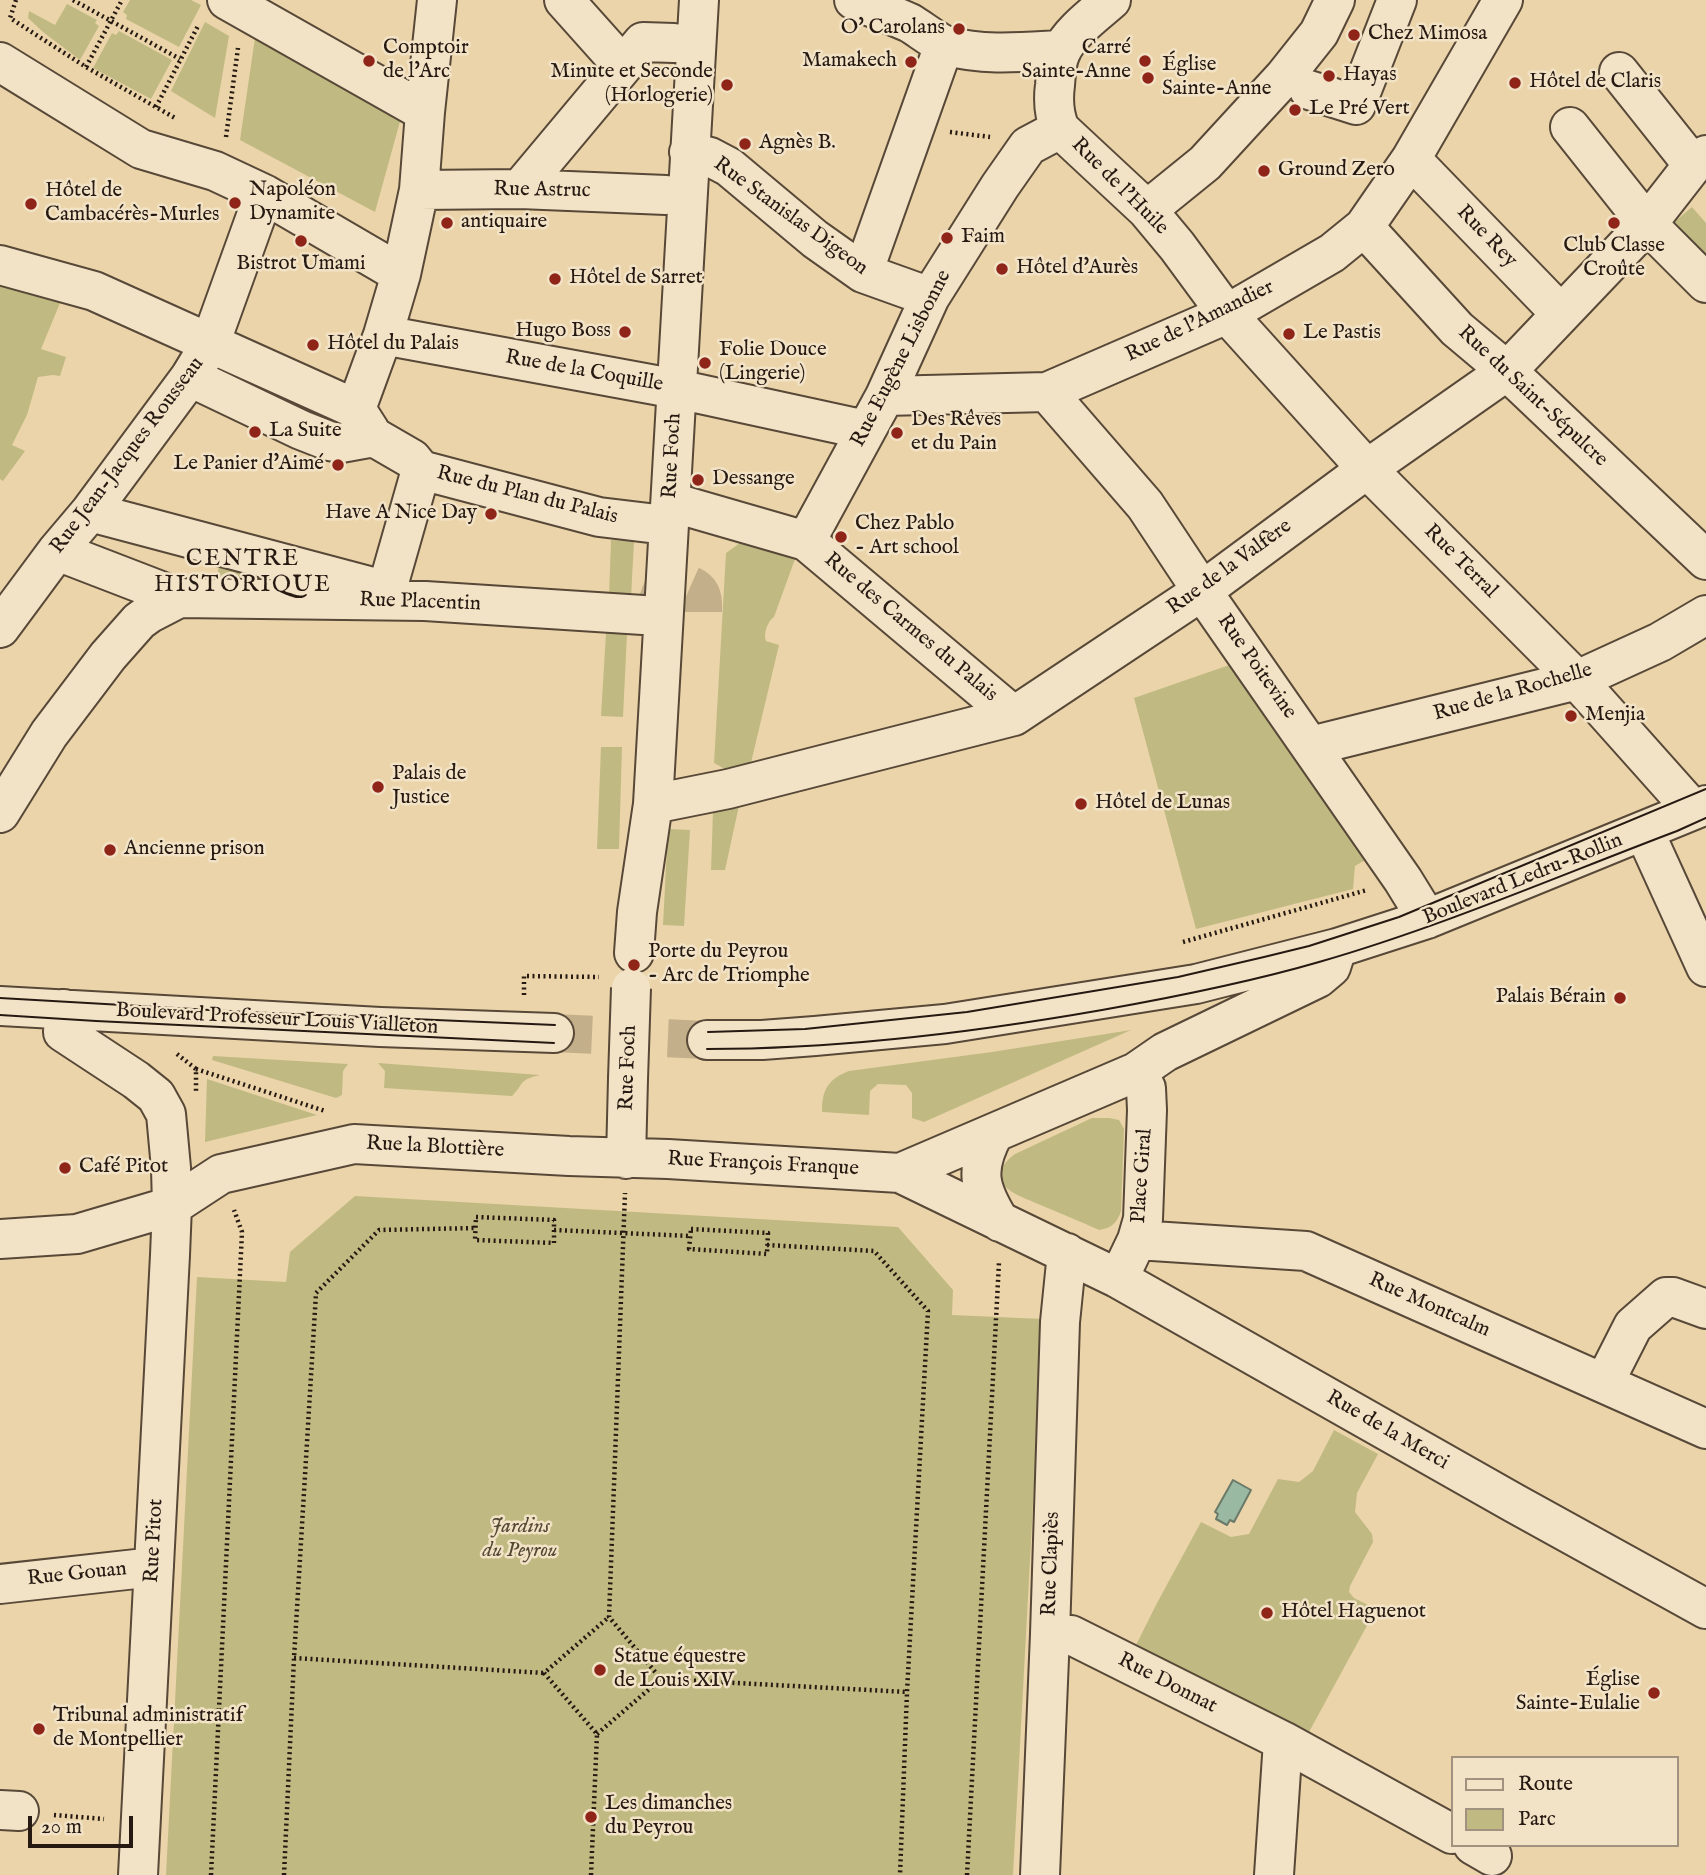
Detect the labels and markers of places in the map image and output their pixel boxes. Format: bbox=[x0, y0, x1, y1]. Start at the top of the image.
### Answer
place label: O' Carolans bbox=[841, 16, 945, 42]
marker: O' Carolans bbox=[951, 21, 967, 37]
place label: Chez Mimosa bbox=[1368, 22, 1487, 48]
marker: Chez Mimosa bbox=[1346, 27, 1362, 43]
place label: Comptoir de l'Arc bbox=[383, 36, 469, 86]
place label: Carré Sainte-Anne bbox=[1022, 36, 1131, 86]
place label: Mamakech bbox=[802, 49, 897, 75]
marker: Comptoir de l'Arc bbox=[361, 53, 377, 69]
marker: Carré Sainte-Anne bbox=[1137, 53, 1153, 69]
place label: Église Sainte-Anne bbox=[1162, 53, 1271, 103]
marker: Mamakech bbox=[903, 54, 919, 70]
place label: Minute et Seconde (Horlogerie) bbox=[550, 60, 713, 110]
place label: Hayas bbox=[1343, 63, 1397, 89]
marker: Hayas bbox=[1321, 68, 1337, 84]
marker: Église Sainte-Anne bbox=[1140, 70, 1156, 86]
place label: Hôtel de Claris bbox=[1529, 70, 1661, 96]
marker: Hôtel de Claris bbox=[1507, 75, 1523, 91]
marker: Minute et Seconde (Horlogerie) bbox=[719, 77, 735, 93]
place label: Le Pré Vert bbox=[1309, 97, 1410, 123]
marker: Le Pré Vert bbox=[1287, 102, 1303, 118]
place label: Agnès B. bbox=[759, 131, 836, 157]
marker: Agnès B. bbox=[737, 136, 753, 152]
place label: Ground Zero bbox=[1278, 158, 1395, 184]
marker: Ground Zero bbox=[1256, 163, 1272, 179]
place label: Napoléon Dynamite bbox=[249, 178, 336, 228]
place label: Hôtel de Cambacérès-Murles bbox=[45, 179, 219, 229]
marker: Napoléon Dynamite bbox=[227, 195, 243, 211]
marker: Hôtel de Cambacérès-Murles bbox=[23, 196, 39, 212]
place label: antiquaire bbox=[461, 210, 547, 236]
marker: antiquaire bbox=[439, 215, 455, 231]
marker: Club Classe Croûte bbox=[1606, 215, 1622, 231]
place label: Faim bbox=[961, 225, 1005, 251]
marker: Faim bbox=[939, 230, 955, 246]
marker: Bistrot Umami bbox=[293, 233, 309, 249]
place label: Club Classe Croûte bbox=[1563, 234, 1665, 284]
place label: Bistrot Umami bbox=[236, 252, 366, 278]
place label: Hôtel d'Aurès bbox=[1016, 256, 1138, 282]
marker: Hôtel d'Aurès bbox=[994, 261, 1010, 277]
place label: Hôtel de Sarret bbox=[569, 266, 703, 292]
marker: Hôtel de Sarret bbox=[547, 271, 563, 287]
place label: Hugo Boss bbox=[515, 319, 611, 345]
place label: Le Pastis bbox=[1303, 321, 1381, 347]
marker: Hugo Boss bbox=[617, 324, 633, 340]
marker: Le Pastis bbox=[1281, 326, 1297, 342]
place label: Hôtel du Palais bbox=[327, 332, 459, 358]
marker: Hôtel du Palais bbox=[305, 337, 321, 353]
place label: Folie Douce (Lingerie) bbox=[719, 338, 827, 388]
marker: Folie Douce (Lingerie) bbox=[697, 355, 713, 371]
place label: Des Rêves et du Pain bbox=[911, 408, 1001, 458]
place label: La Suite bbox=[269, 419, 342, 445]
marker: La Suite bbox=[247, 424, 263, 440]
marker: Des Rêves et du Pain bbox=[889, 425, 905, 441]
place label: Le Panier d'Aimé bbox=[173, 452, 324, 478]
marker: Le Panier d'Aimé bbox=[330, 457, 346, 473]
place label: Dessange bbox=[712, 467, 795, 493]
marker: Dessange bbox=[690, 472, 706, 488]
place label: Have A Nice Day bbox=[325, 501, 477, 527]
marker: Have A Nice Day bbox=[483, 506, 499, 522]
place label: Chez Pablo - Art school bbox=[855, 512, 959, 562]
marker: Chez Pablo - Art school bbox=[833, 529, 849, 545]
place label: Menjia bbox=[1585, 703, 1645, 729]
marker: Menjia bbox=[1563, 708, 1579, 724]
place label: Palais de Justice bbox=[392, 762, 466, 812]
marker: Palais de Justice bbox=[370, 779, 386, 795]
place label: Hôtel de Lunas bbox=[1095, 791, 1230, 817]
marker: Hôtel de Lunas bbox=[1073, 796, 1089, 812]
place label: Ancienne prison bbox=[124, 837, 265, 863]
marker: Ancienne prison bbox=[102, 842, 118, 858]
place label: Porte du Peyrou - Arc de Triomphe bbox=[648, 940, 810, 990]
marker: Porte du Peyrou - Arc de Triomphe bbox=[626, 957, 642, 973]
place label: Palais Bérain bbox=[1495, 985, 1606, 1011]
marker: Palais Bérain bbox=[1612, 990, 1628, 1006]
place label: Café Pitot bbox=[79, 1155, 168, 1181]
marker: Café Pitot bbox=[57, 1160, 73, 1176]
place label: Hôtel Haguenot bbox=[1281, 1600, 1426, 1626]
marker: Hôtel Haguenot bbox=[1259, 1605, 1275, 1621]
place label: Statue équestre de Louis XIV bbox=[614, 1645, 746, 1695]
marker: Statue équestre de Louis XIV bbox=[592, 1662, 608, 1678]
place label: Église Sainte-Eulalie bbox=[1516, 1668, 1640, 1718]
marker: Église Sainte-Eulalie bbox=[1646, 1685, 1662, 1701]
place label: Tribunal administratif de Montpellier bbox=[53, 1704, 243, 1754]
marker: Tribunal administratif de Montpellier bbox=[31, 1721, 47, 1737]
place label: Les dimanches du Peyrou bbox=[605, 1792, 732, 1842]
marker: Les dimanches du Peyrou bbox=[583, 1809, 599, 1825]

